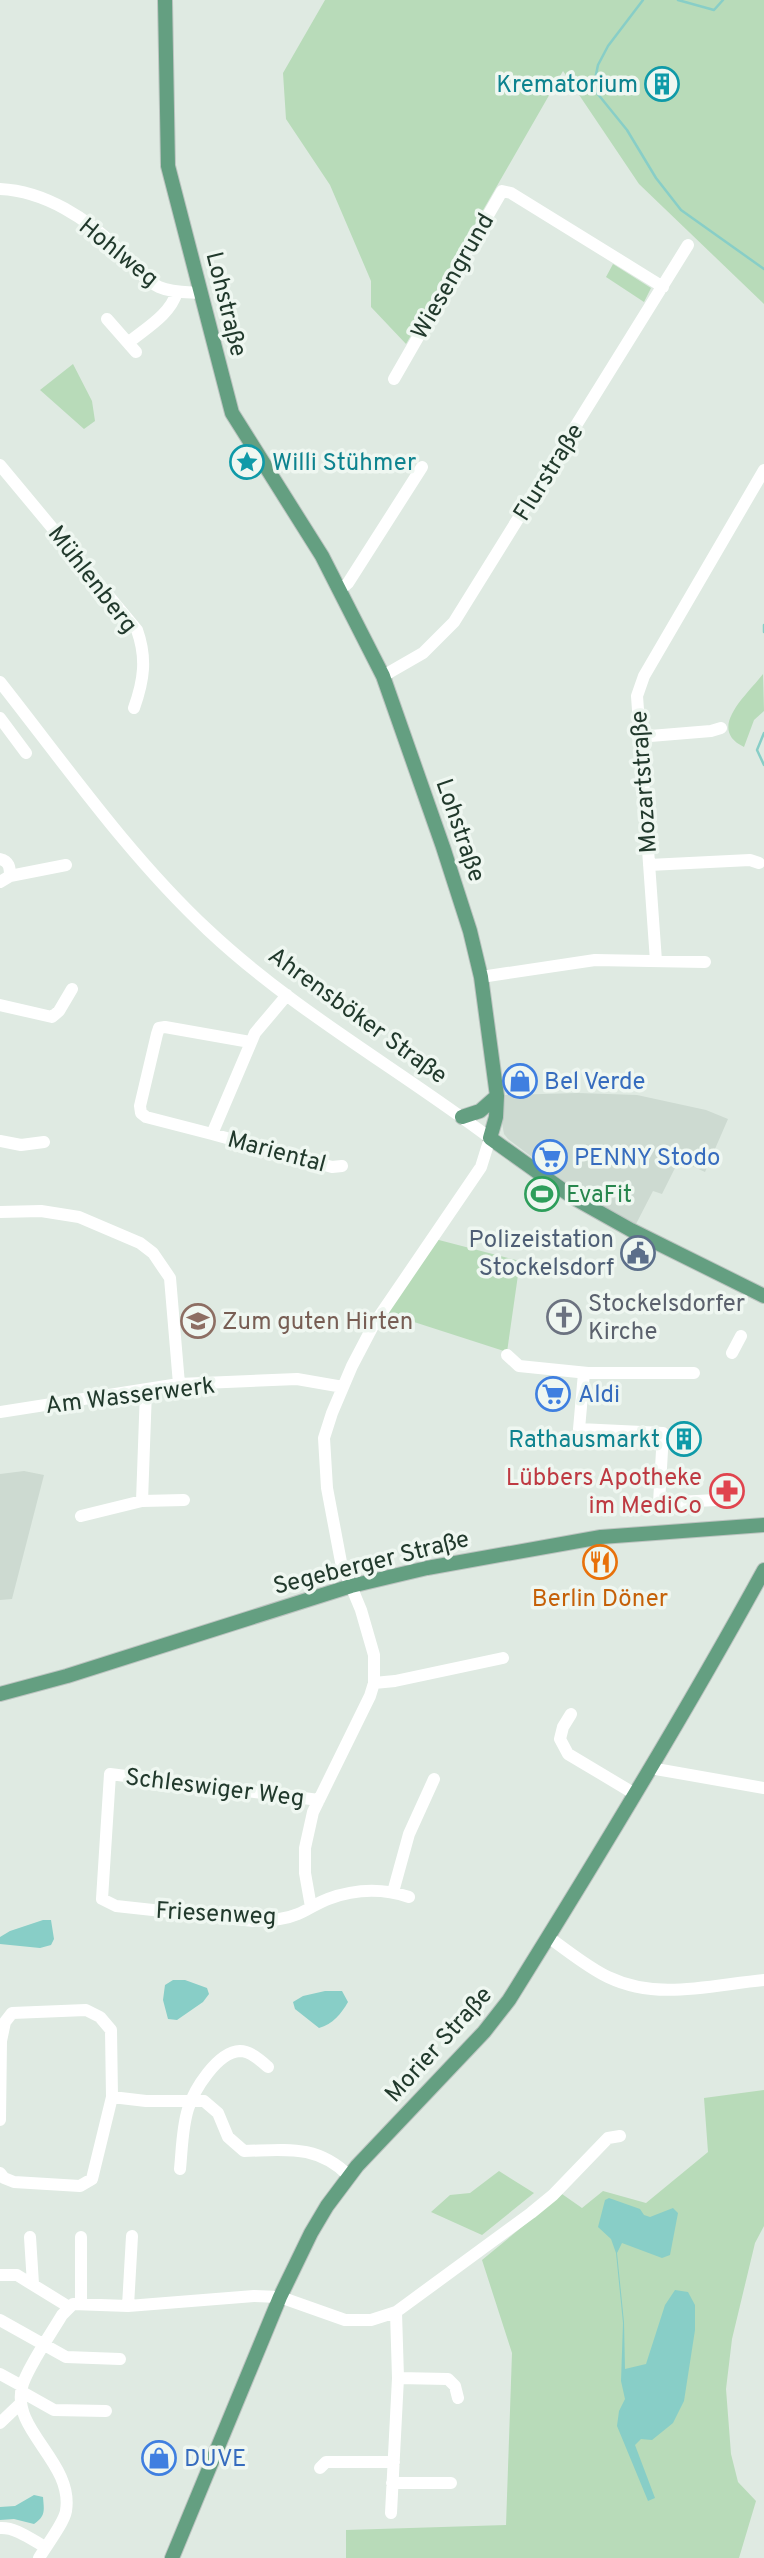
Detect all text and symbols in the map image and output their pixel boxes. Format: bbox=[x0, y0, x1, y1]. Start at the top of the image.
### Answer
building icon: Krematorium bbox=[643, 65, 681, 103]
place label: Krematorium bbox=[496, 71, 638, 101]
street label: Wiesengrund bbox=[406, 209, 502, 345]
street label: Hohlweg bbox=[72, 212, 164, 295]
street label: Lohstraße bbox=[198, 249, 253, 360]
street label: Flurstraße bbox=[508, 419, 591, 527]
place icon: Willi Stühmer bbox=[228, 443, 266, 481]
place label: Willi Stühmer bbox=[272, 449, 416, 479]
street label: Mühlenberg bbox=[40, 520, 143, 640]
street label: Mozartstraße bbox=[625, 710, 665, 854]
street label: Lohstraße bbox=[427, 775, 491, 886]
street label: Ahrensböker Straße bbox=[261, 942, 452, 1092]
shop icon: Bel Verde bbox=[501, 1062, 539, 1100]
place label: Bel Verde bbox=[544, 1068, 646, 1098]
street label: Mariental bbox=[224, 1125, 329, 1180]
supermarket icon: PENNY Stodo bbox=[531, 1138, 569, 1176]
place label: PENNY Stodo bbox=[574, 1144, 720, 1174]
sports icon: EvaFit bbox=[523, 1175, 561, 1213]
place label: EvaFit bbox=[566, 1181, 632, 1211]
place label: Polizeistation Stockelsdorf bbox=[469, 1226, 614, 1284]
public building icon: Polizeistation Stockelsdorf bbox=[619, 1234, 657, 1272]
place label: Stockelsdorfer Kirche bbox=[588, 1290, 745, 1348]
church icon: Stockelsdorfer Kirche bbox=[545, 1298, 583, 1336]
school or university icon: Zum guten Hirten bbox=[179, 1302, 217, 1340]
place label: Zum guten Hirten bbox=[222, 1308, 413, 1338]
street label: Am Wasserwerk bbox=[44, 1372, 217, 1422]
supermarket icon: Aldi bbox=[534, 1375, 572, 1413]
place label: Aldi bbox=[578, 1381, 620, 1411]
building icon: Rathausmarkt bbox=[665, 1420, 703, 1458]
place label: Rathausmarkt bbox=[508, 1426, 660, 1456]
place label: Lübbers Apotheke im MediCo bbox=[506, 1464, 702, 1522]
pharmacy icon: Lübbers Apotheke im MediCo bbox=[708, 1472, 746, 1510]
street label: Segeberger Straße bbox=[270, 1525, 473, 1603]
restaurant icon: Berlin Döner bbox=[581, 1543, 619, 1581]
place label: Berlin Döner bbox=[532, 1585, 668, 1615]
street label: Schleswiger Weg bbox=[123, 1763, 306, 1815]
street label: Friesenweg bbox=[155, 1897, 277, 1933]
street label: Morier Straße bbox=[380, 1981, 499, 2110]
shop icon: DUVE bbox=[140, 2439, 178, 2477]
place label: DUVE bbox=[184, 2445, 246, 2475]

